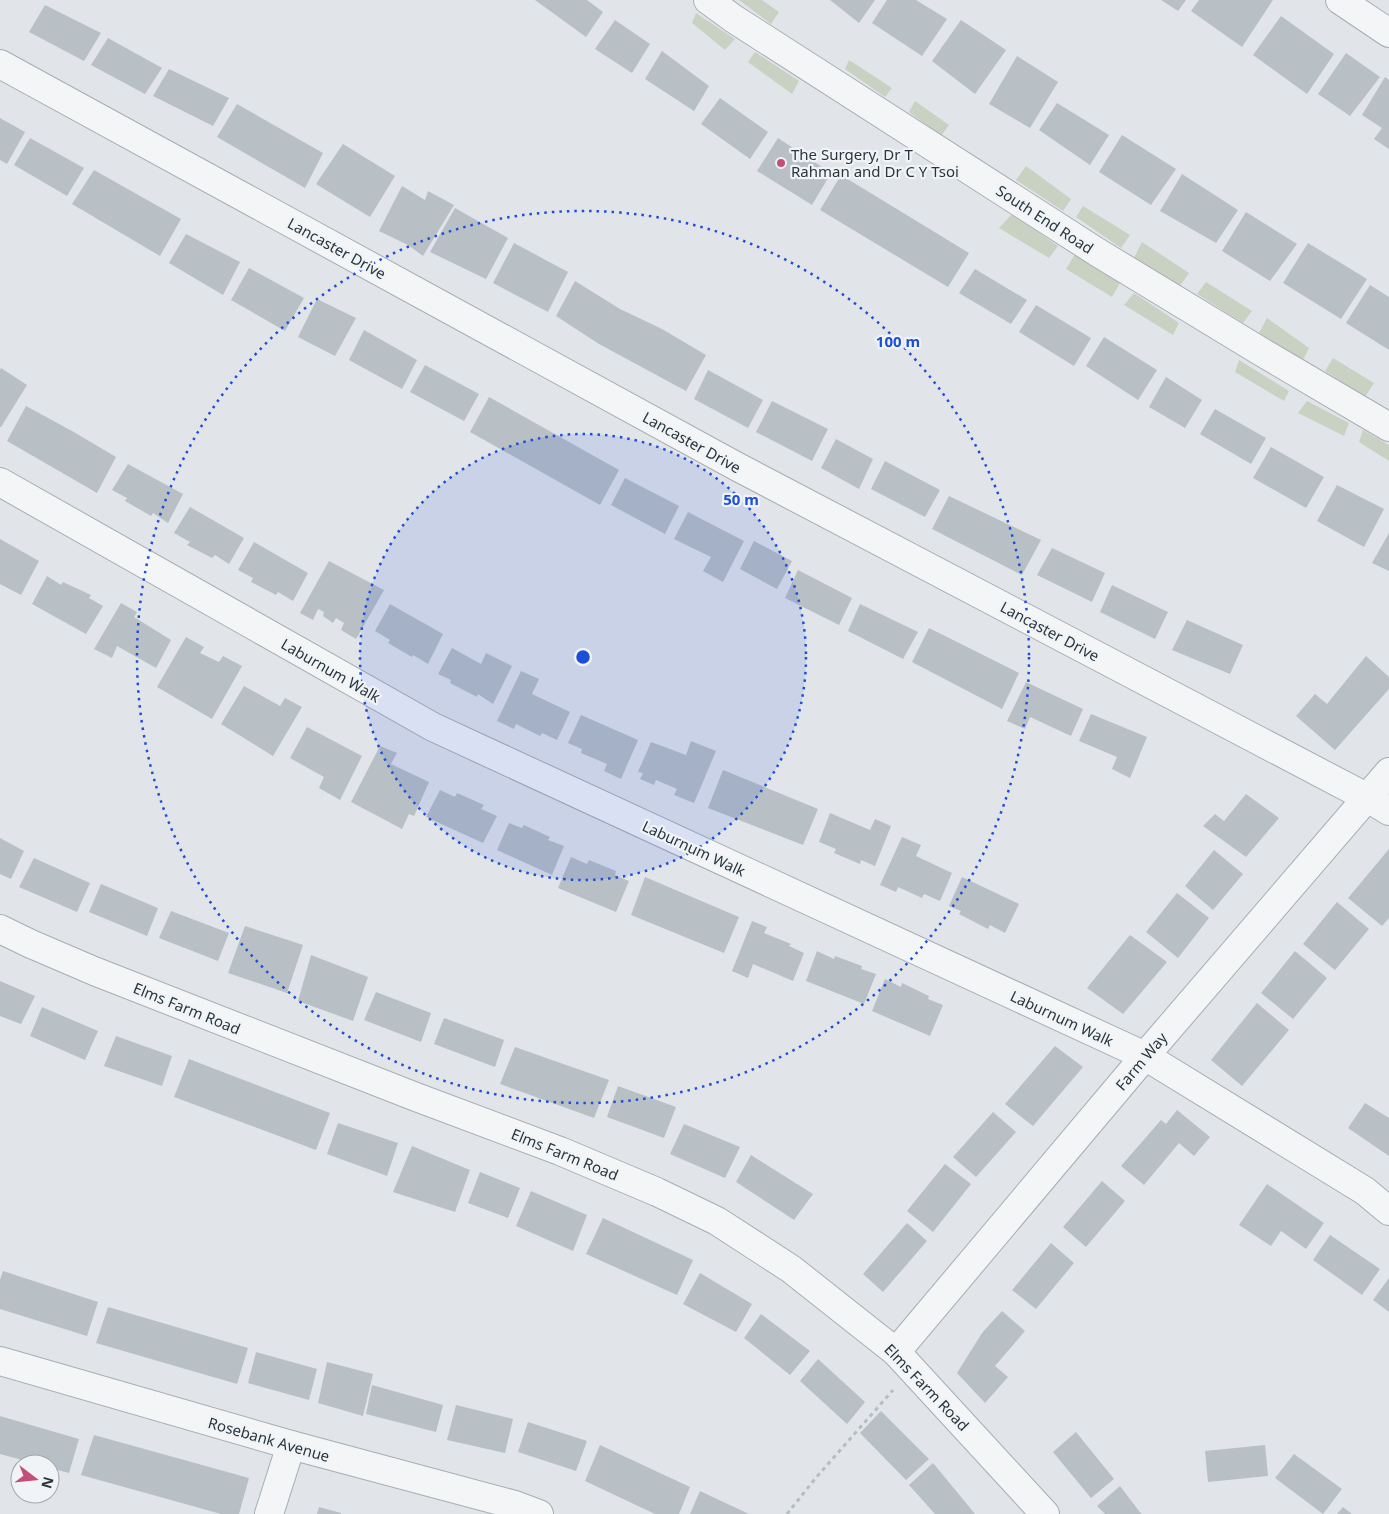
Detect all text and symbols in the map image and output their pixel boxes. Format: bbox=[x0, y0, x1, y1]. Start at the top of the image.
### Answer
place label: The Surgery, Dr T Rahman and Dr C Y Tsoi bbox=[791, 144, 959, 181]
marker: The Surgery, Dr T Rahman and Dr C Y Tsoi bbox=[775, 157, 787, 169]
street label: South End Road bbox=[993, 180, 1097, 258]
street label: Lancaster Drive bbox=[284, 213, 390, 283]
text: 100 m bbox=[876, 331, 920, 351]
street label: Lancaster Drive bbox=[639, 407, 745, 477]
text: 50 m bbox=[723, 489, 759, 509]
street label: Lancaster Drive bbox=[997, 596, 1103, 666]
street label: Laburnum Walk bbox=[278, 633, 384, 707]
centre of rings bbox=[574, 648, 592, 666]
street label: Laburnum Walk bbox=[639, 815, 749, 881]
street label: Elms Farm Road bbox=[131, 977, 243, 1039]
street label: Laburnum Walk bbox=[1007, 985, 1117, 1051]
street label: Farm Way bbox=[1111, 1027, 1171, 1094]
street label: Elms Farm Road bbox=[509, 1123, 621, 1185]
street label: Elms Farm Road bbox=[880, 1339, 974, 1435]
street label: Rosebank Avenue bbox=[206, 1412, 332, 1466]
north arrow bbox=[10, 1454, 60, 1504]
text: N bbox=[37, 1475, 59, 1491]

